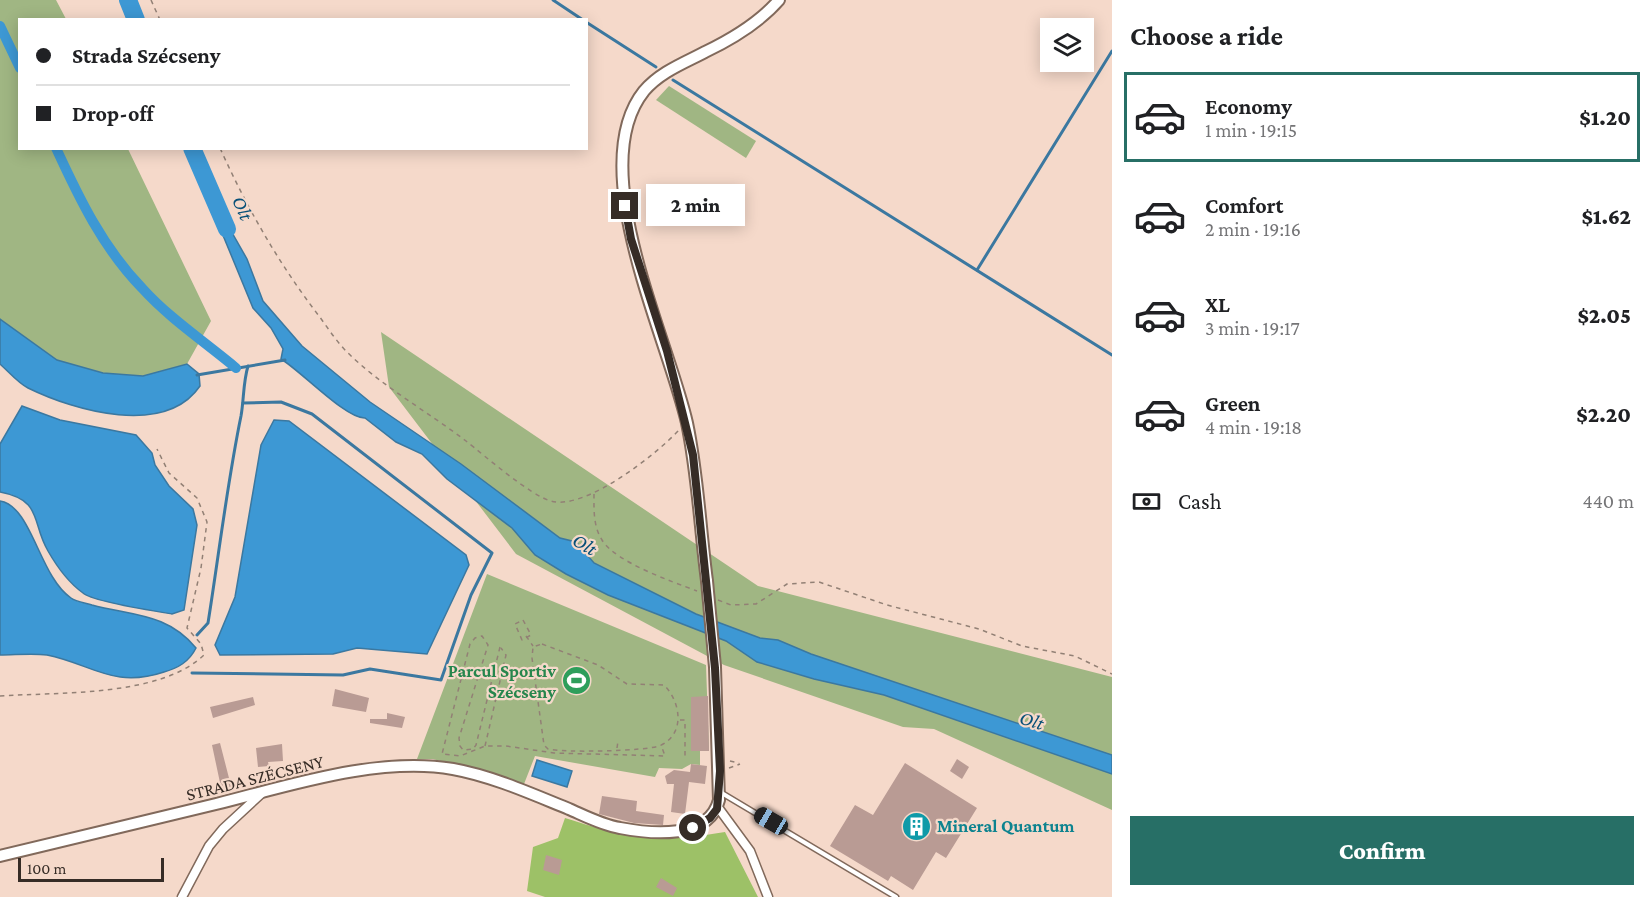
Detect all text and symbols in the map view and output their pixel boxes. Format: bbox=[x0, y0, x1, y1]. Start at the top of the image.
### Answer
map controls bbox=[1040, 18, 1094, 72]
button: layers bbox=[1040, 18, 1094, 72]
text: Choose a ride bbox=[1130, 21, 1283, 51]
text: Strada Szécseny bbox=[72, 43, 221, 68]
icon: car bbox=[1133, 90, 1187, 144]
text: Economy bbox=[1205, 94, 1292, 119]
text: Drop-off bbox=[72, 101, 154, 126]
text: $1.20 bbox=[1579, 105, 1631, 130]
text: 1 min · 19:15 bbox=[1205, 119, 1297, 141]
callout: 2 min bbox=[646, 185, 745, 227]
icon: car bbox=[1133, 189, 1187, 243]
water label: Olt bbox=[228, 192, 258, 225]
route end bbox=[611, 192, 638, 219]
text: Comfort bbox=[1205, 193, 1283, 218]
text: 2 min bbox=[671, 194, 720, 216]
text: $1.62 bbox=[1581, 204, 1631, 229]
text: 2 min · 19:16 bbox=[1205, 218, 1301, 240]
icon: car bbox=[1133, 288, 1187, 342]
text: XL bbox=[1205, 292, 1230, 317]
text: $2.05 bbox=[1577, 303, 1631, 328]
text: 3 min · 19:17 bbox=[1205, 317, 1300, 339]
icon: car bbox=[1133, 387, 1187, 441]
text: Green bbox=[1205, 391, 1261, 416]
text: $2.20 bbox=[1576, 402, 1631, 427]
text: 4 min · 19:18 bbox=[1205, 416, 1302, 438]
icon: cash bbox=[1130, 485, 1163, 518]
text: Cash bbox=[1178, 489, 1222, 514]
text: 440 m bbox=[1582, 490, 1634, 512]
water label: Olt bbox=[569, 528, 602, 560]
place label: Parcul Sportiv Szécseny bbox=[448, 661, 556, 702]
sports icon: Parcul Sportiv Szécseny bbox=[561, 665, 593, 697]
water label: Olt bbox=[1017, 706, 1048, 735]
street label: STRADA SZÉCSENY bbox=[184, 751, 326, 805]
car bbox=[751, 804, 791, 838]
building icon: Mineral Quantum bbox=[900, 810, 932, 842]
route start bbox=[679, 814, 706, 841]
place label: Mineral Quantum bbox=[937, 816, 1075, 836]
button: Confirm bbox=[1130, 816, 1634, 885]
scale bar bbox=[18, 855, 164, 882]
text: 100 m bbox=[27, 860, 66, 877]

